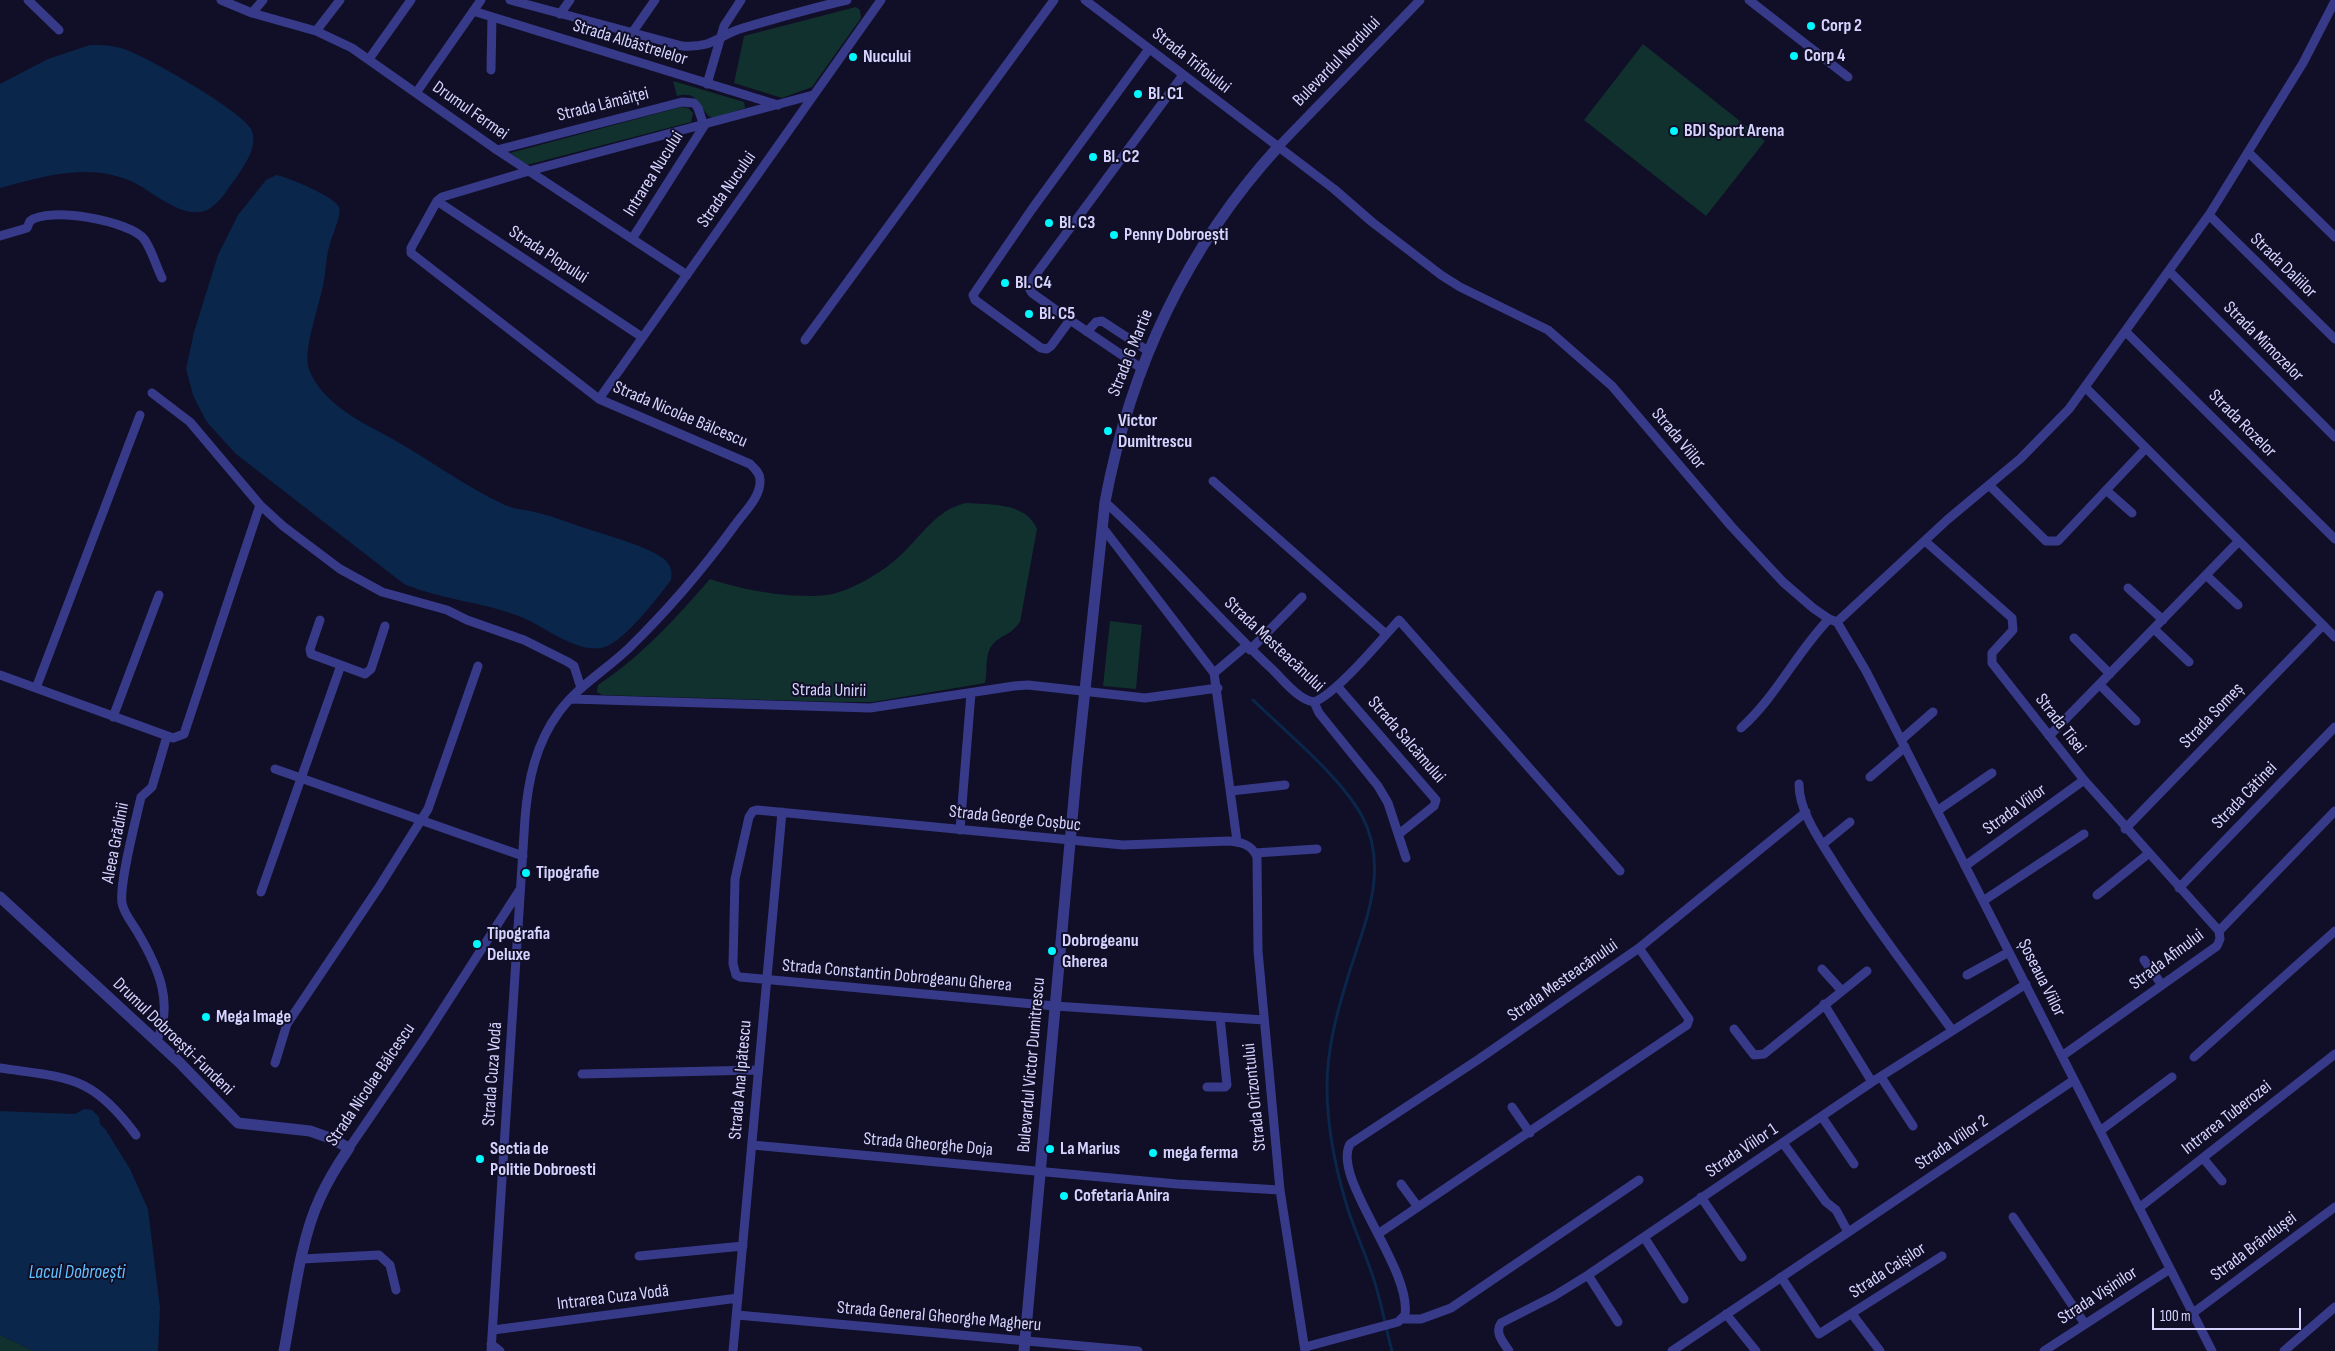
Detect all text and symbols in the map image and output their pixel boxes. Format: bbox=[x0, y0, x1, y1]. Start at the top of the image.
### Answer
street label: Bulevardul Nordului bbox=[1289, 13, 1385, 111]
street label: Strada Albăstrelelor bbox=[570, 15, 690, 71]
place label: Corp 2 bbox=[1821, 15, 1862, 37]
marker: Corp 2 bbox=[1805, 20, 1817, 32]
street label: Strada Trifoiului bbox=[1147, 24, 1235, 98]
place label: Corp 4 bbox=[1804, 45, 1845, 67]
place label: Nucului bbox=[863, 46, 911, 68]
marker: Corp 4 bbox=[1788, 50, 1800, 62]
marker: Nucului bbox=[847, 51, 859, 63]
street label: Drumul Fermei bbox=[428, 77, 512, 145]
street label: Strada Lămâiței bbox=[555, 83, 651, 127]
place label: Bl. C1 bbox=[1148, 83, 1183, 105]
marker: Bl. C1 bbox=[1132, 88, 1144, 100]
place label: BDI Sport Arena bbox=[1684, 120, 1784, 142]
marker: BDI Sport Arena bbox=[1668, 125, 1680, 137]
street label: Intrarea Nucului bbox=[619, 127, 689, 221]
place label: Bl. C2 bbox=[1103, 146, 1139, 168]
street label: Strada Nucului bbox=[693, 148, 761, 232]
marker: Bl. C2 bbox=[1087, 151, 1099, 163]
place label: Bl. C3 bbox=[1059, 212, 1095, 234]
marker: Bl. C3 bbox=[1043, 217, 1055, 229]
street label: Strada Plopului bbox=[504, 221, 592, 289]
place label: Penny Dobroești bbox=[1124, 224, 1228, 246]
marker: Penny Dobroești bbox=[1108, 229, 1120, 241]
street label: Strada Daliilor bbox=[2245, 229, 2321, 303]
place label: Bl. C4 bbox=[1015, 272, 1052, 294]
marker: Bl. C4 bbox=[999, 277, 1011, 289]
street label: Strada Mimozelor bbox=[2218, 297, 2308, 387]
place label: Bl. C5 bbox=[1039, 303, 1075, 325]
street label: Strada 6 Martie bbox=[1104, 306, 1158, 400]
marker: Bl. C5 bbox=[1023, 308, 1035, 320]
street label: Strada Nicolae Bălcescu bbox=[610, 377, 750, 453]
street label: Strada Rozelor bbox=[2204, 386, 2280, 462]
street label: Strada Viilor bbox=[1646, 404, 1710, 474]
place label: Victor Dumitrescu bbox=[1118, 410, 1192, 452]
marker: Victor Dumitrescu bbox=[1102, 425, 1114, 437]
street label: Strada Mesteacănului bbox=[1219, 593, 1329, 697]
street label: Strada Someș bbox=[2175, 679, 2249, 753]
street label: Strada Unirii bbox=[792, 680, 866, 702]
street label: Strada Tisei bbox=[2030, 690, 2090, 758]
street label: Strada Salcâmului bbox=[1363, 692, 1449, 788]
street label: Strada Cătinei bbox=[2208, 758, 2282, 834]
street label: Strada Viilor bbox=[1979, 780, 2051, 840]
street label: Aleea Grădinii bbox=[98, 801, 134, 885]
street label: Strada George Coșbuc bbox=[948, 801, 1082, 837]
place label: Tipografie bbox=[536, 862, 599, 884]
marker: Tipografie bbox=[520, 867, 532, 879]
place label: Tipografia Deluxe bbox=[487, 923, 550, 966]
street label: Strada Afinului bbox=[2126, 925, 2208, 995]
place label: Dobrogeanu Gherea bbox=[1062, 930, 1139, 972]
street label: Strada Mesteacănului bbox=[1504, 935, 1622, 1027]
street label: Șoseaua Viilor bbox=[2012, 936, 2070, 1020]
marker: Tipografia Deluxe bbox=[471, 938, 483, 950]
marker: Dobrogeanu Gherea bbox=[1046, 945, 1058, 957]
street label: Strada Constantin Dobrogeanu Gherea bbox=[781, 955, 1013, 997]
street label: Drumul Dobroești-Fundeni bbox=[108, 974, 238, 1100]
street label: Bulevardul Victor Dumitrescu bbox=[1014, 977, 1050, 1153]
place label: Mega Image bbox=[216, 1006, 291, 1028]
marker: Mega Image bbox=[200, 1011, 212, 1023]
street label: Strada Nicolae Bălcescu bbox=[322, 1019, 420, 1151]
street label: Strada Ana Ipătescu bbox=[725, 1019, 757, 1141]
street label: Strada Cuza Vodă bbox=[479, 1021, 507, 1127]
street label: Strada Orizontului bbox=[1239, 1042, 1271, 1152]
street label: Intrarea Tuberozei bbox=[2178, 1076, 2276, 1160]
street label: Strada Viilor 2 bbox=[1911, 1111, 1993, 1175]
street label: Strada Viilor 1 bbox=[1702, 1119, 1782, 1183]
street label: Strada Gheorghe Doja bbox=[862, 1129, 994, 1161]
place label: Sectia de Politie Dobroesti bbox=[490, 1138, 596, 1180]
place label: La Marius bbox=[1060, 1138, 1120, 1160]
place label: mega ferma bbox=[1163, 1142, 1238, 1164]
marker: La Marius bbox=[1044, 1143, 1056, 1155]
marker: mega ferma bbox=[1147, 1147, 1159, 1159]
marker: Sectia de Politie Dobroesti bbox=[474, 1153, 486, 1165]
place label: Cofetaria Anira bbox=[1074, 1185, 1170, 1207]
marker: Cofetaria Anira bbox=[1058, 1190, 1070, 1202]
street label: Strada Brândușei bbox=[2207, 1208, 2301, 1286]
street label: Strada Caișilor bbox=[1846, 1238, 1930, 1304]
water label: Lacul Dobroești bbox=[29, 1262, 125, 1284]
street label: Strada Vișinilor bbox=[2054, 1262, 2142, 1330]
street label: Intrarea Cuza Vodă bbox=[556, 1280, 670, 1316]
street label: Strada General Gheorghe Magheru bbox=[836, 1297, 1042, 1337]
scale bar bbox=[2155, 1298, 2304, 1330]
text: 100 m bbox=[2160, 1307, 2191, 1326]

